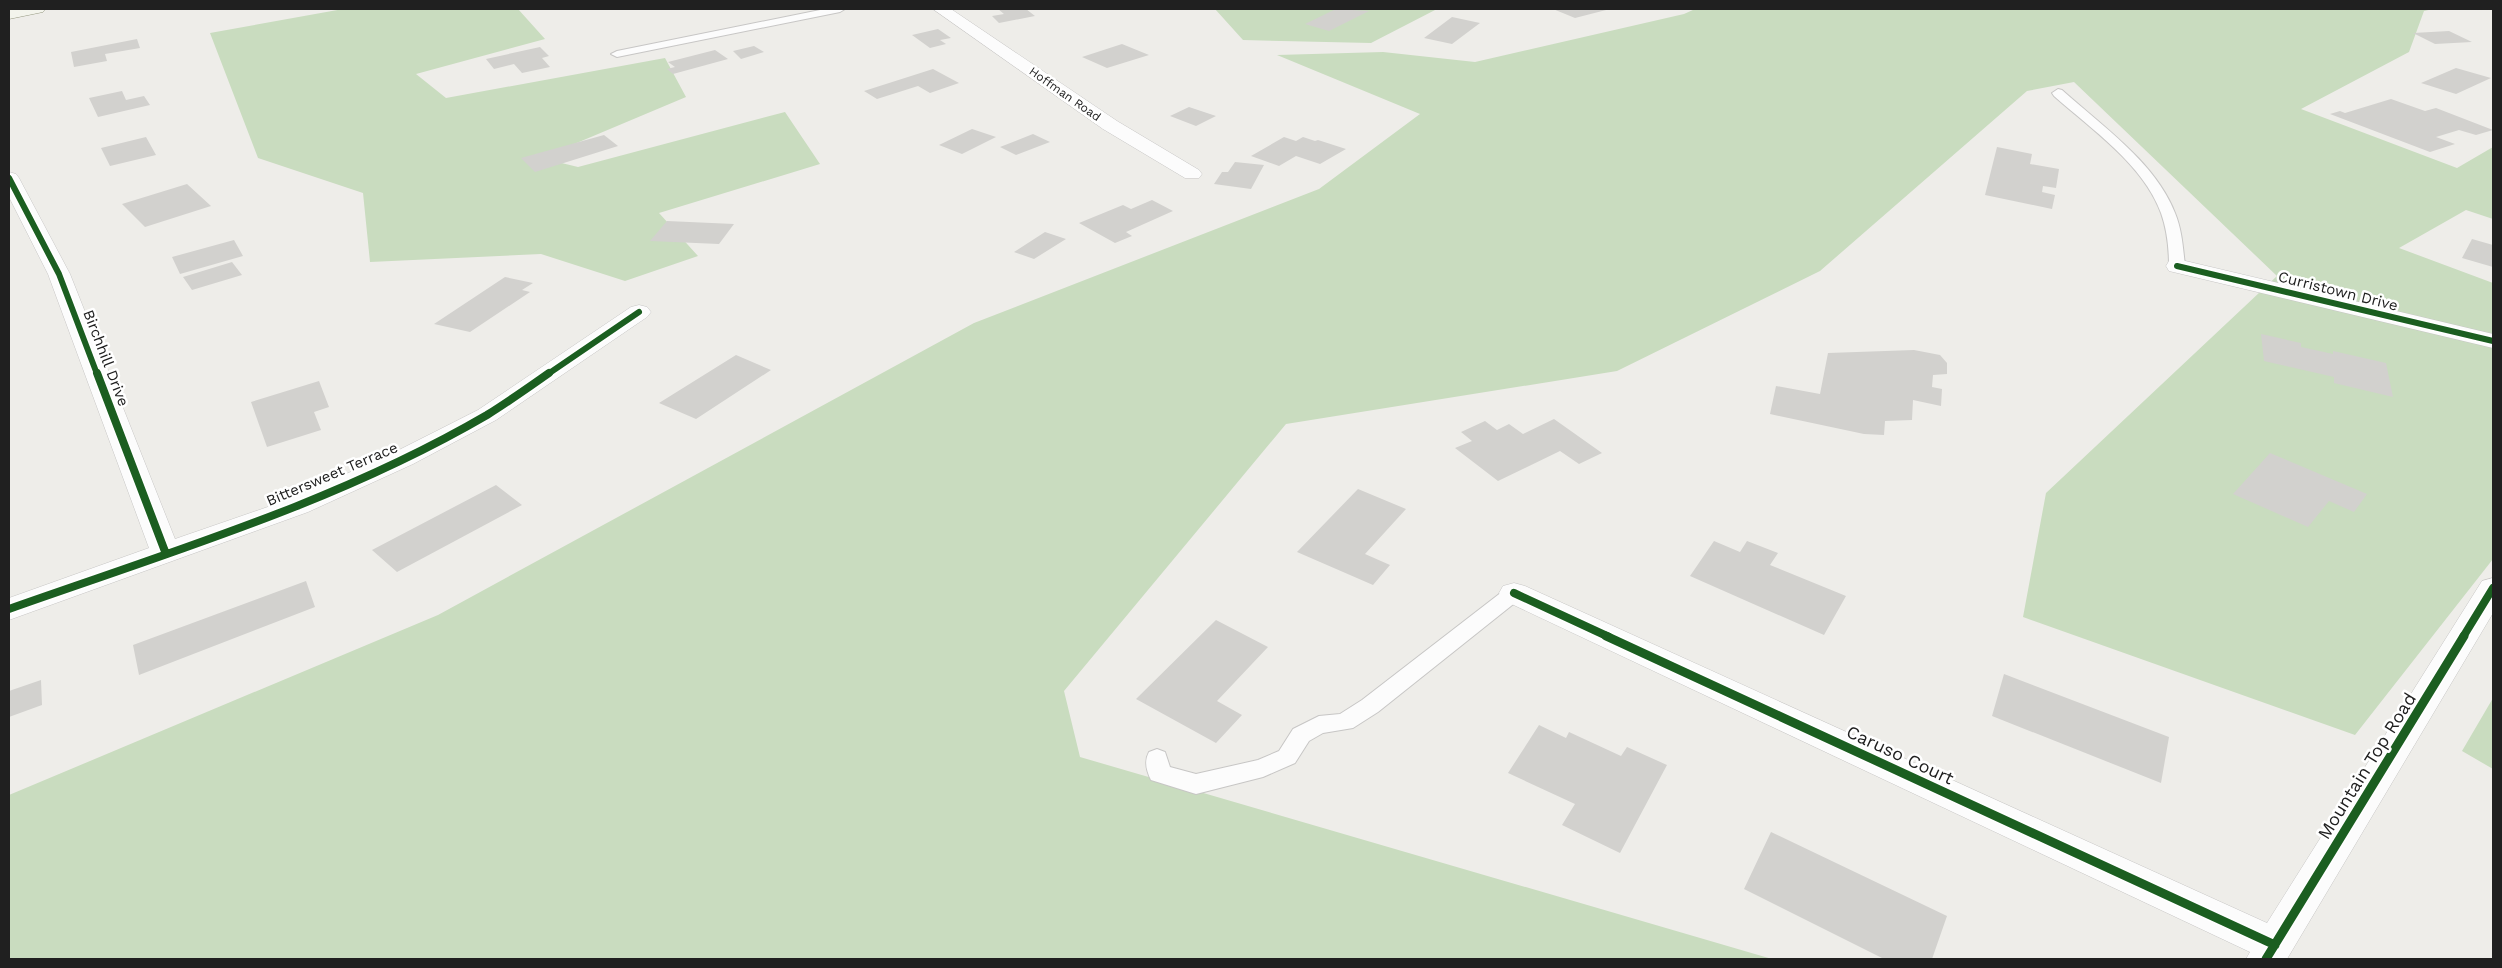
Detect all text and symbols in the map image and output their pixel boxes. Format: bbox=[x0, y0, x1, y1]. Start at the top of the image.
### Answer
street label: Hoffman Road bbox=[1026, 64, 1104, 124]
street label: Curristown Drive bbox=[2276, 267, 2400, 315]
street label: Birchhill Drive bbox=[79, 307, 133, 409]
street label: Bittersweet Terrace bbox=[263, 438, 401, 510]
street label: Mountain Top Road bbox=[2313, 689, 2420, 843]
street label: Caruso Court bbox=[1843, 721, 1958, 789]

